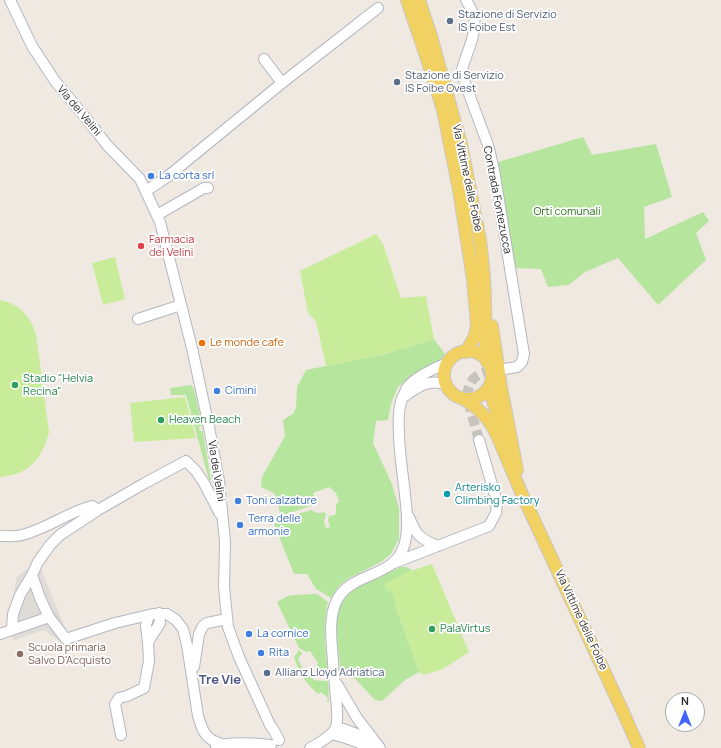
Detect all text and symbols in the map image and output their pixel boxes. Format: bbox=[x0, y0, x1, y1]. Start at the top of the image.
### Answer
place label: Stazione di Servizio IS Foibe Est bbox=[458, 8, 557, 34]
marker: Stazione di Servizio IS Foibe Est bbox=[445, 16, 455, 26]
place label: Stazione di Servizio IS Foibe Ovest bbox=[405, 69, 504, 95]
marker: Stazione di Servizio IS Foibe Ovest bbox=[392, 77, 402, 87]
street label: Via dei Velini bbox=[54, 83, 104, 139]
street label: Via Vittime delle Foibe bbox=[449, 123, 485, 233]
street label: Contrada Fontezucca bbox=[480, 145, 514, 255]
place label: La corta srl bbox=[159, 169, 214, 183]
marker: La corta srl bbox=[146, 171, 156, 181]
park label: Orti comunali bbox=[533, 205, 601, 219]
place label: Farmacia dei Velini bbox=[149, 233, 194, 259]
marker: Farmacia dei Velini bbox=[136, 241, 146, 251]
place label: Le monde cafe bbox=[210, 336, 284, 350]
marker: Le monde cafe bbox=[197, 338, 207, 348]
place label: Stadio "Helvia Recina" bbox=[23, 372, 93, 398]
marker: Stadio "Helvia Recina" bbox=[10, 380, 20, 390]
place label: Cimini bbox=[225, 384, 256, 398]
marker: Cimini bbox=[212, 386, 222, 396]
place label: Heaven Beach bbox=[169, 413, 241, 427]
marker: Heaven Beach bbox=[156, 415, 166, 425]
street label: Via dei Velini bbox=[205, 440, 227, 502]
place label: Arterisko Climbing Factory bbox=[455, 481, 540, 507]
marker: Arterisko Climbing Factory bbox=[442, 489, 452, 499]
place label: Toni calzature bbox=[246, 494, 317, 508]
marker: Toni calzature bbox=[233, 496, 243, 506]
place label: Terra delle armonie bbox=[248, 512, 301, 538]
marker: Terra delle armonie bbox=[235, 520, 245, 530]
street label: Via Vittime delle Foibe bbox=[552, 568, 610, 672]
place label: PalaVirtus bbox=[440, 622, 491, 636]
marker: PalaVirtus bbox=[427, 624, 437, 634]
place label: La cornice bbox=[257, 627, 309, 641]
marker: La cornice bbox=[244, 629, 254, 639]
place label: Scuola primaria Salvo D'Acquisto bbox=[28, 641, 111, 667]
place label: Rita bbox=[269, 646, 289, 660]
marker: Rita bbox=[256, 648, 266, 658]
marker: Scuola primaria Salvo D'Acquisto bbox=[15, 649, 25, 659]
place label: Allianz Lloyd Adriatica bbox=[275, 666, 384, 680]
marker: Allianz Lloyd Adriatica bbox=[262, 668, 272, 678]
district label: Tre Vie bbox=[199, 672, 241, 688]
north arrow bbox=[665, 692, 705, 732]
text: N bbox=[681, 693, 689, 708]

